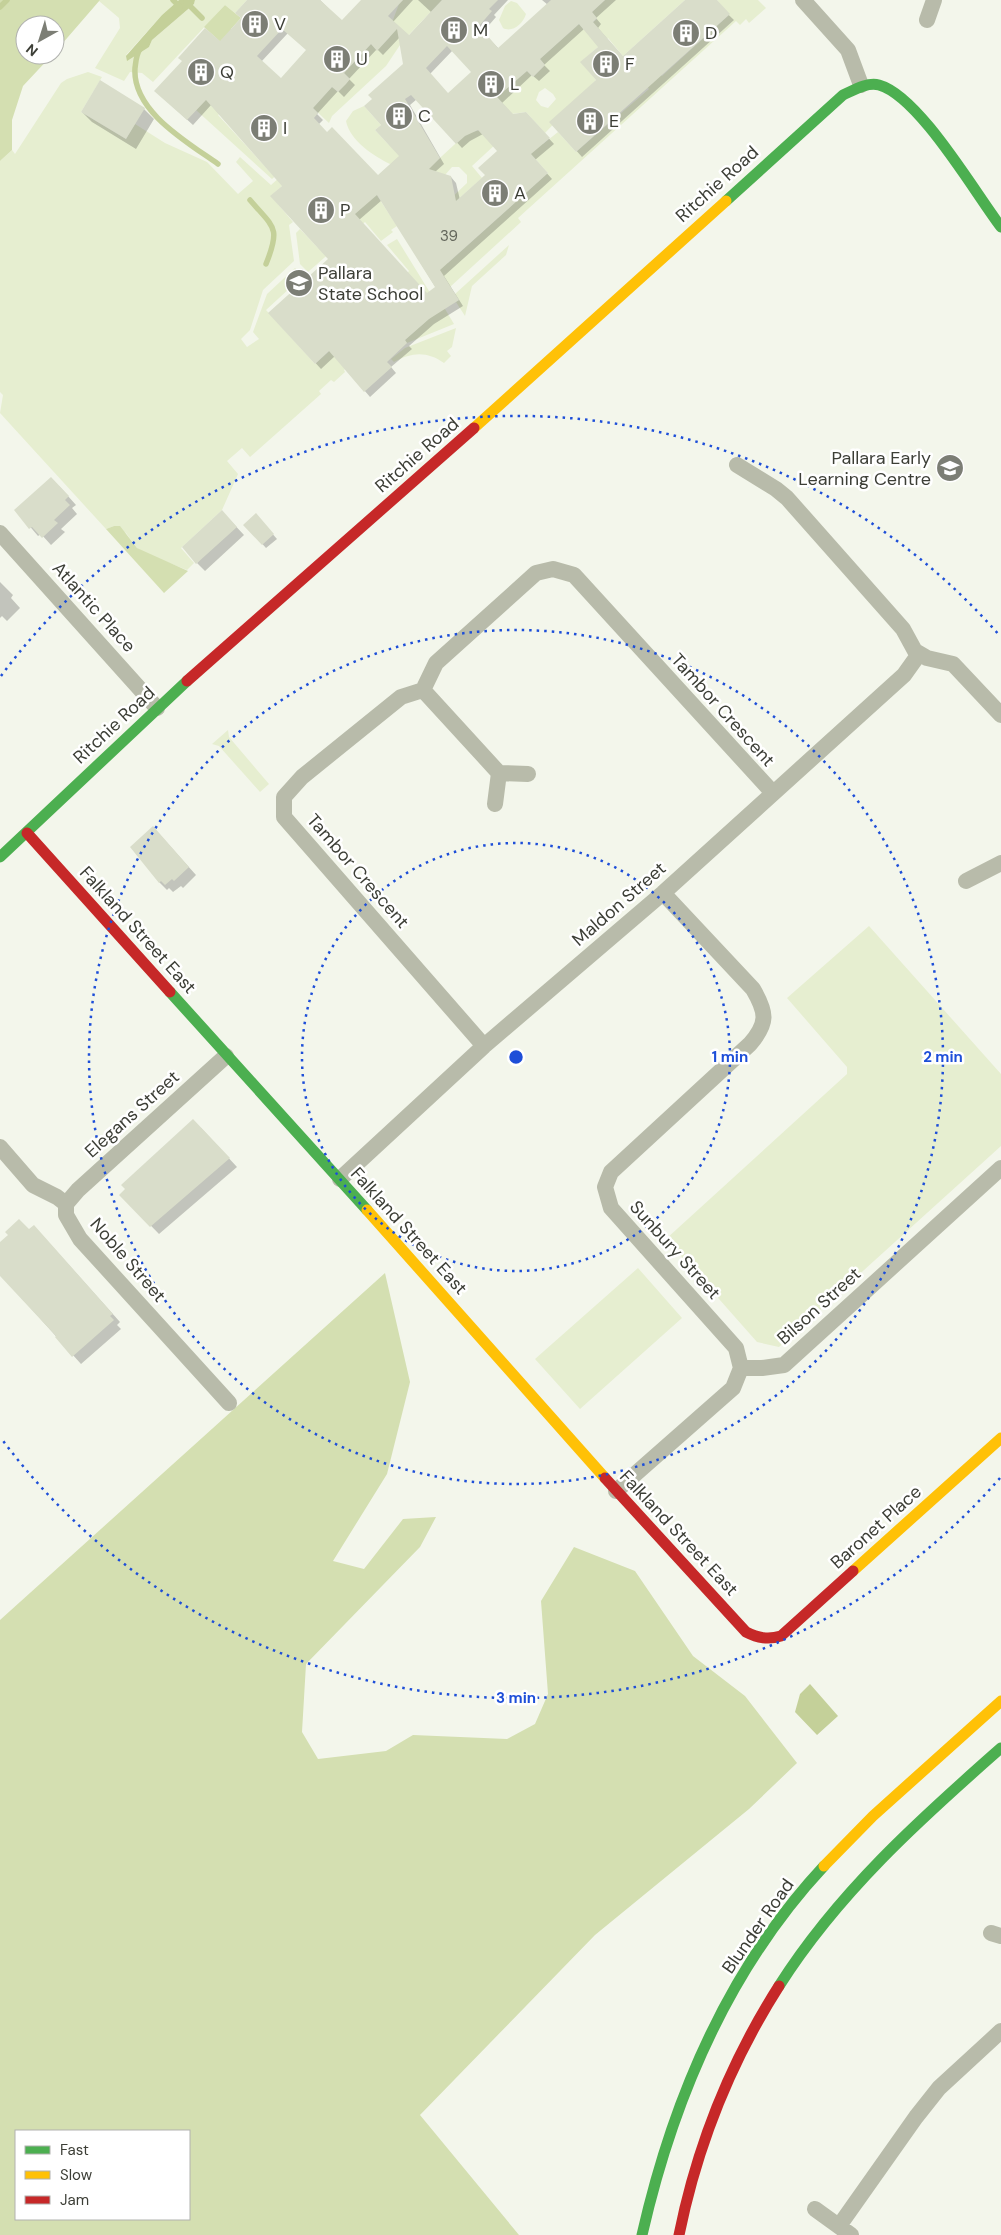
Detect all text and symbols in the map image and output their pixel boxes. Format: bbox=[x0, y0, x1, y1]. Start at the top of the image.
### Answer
building icon: V bbox=[240, 9, 270, 39]
place label: V bbox=[274, 12, 286, 36]
north arrow bbox=[15, 15, 65, 65]
building icon: M bbox=[439, 15, 469, 45]
place label: M bbox=[473, 18, 488, 42]
building icon: D bbox=[671, 18, 701, 48]
place label: D bbox=[705, 21, 717, 45]
text: N bbox=[22, 40, 41, 60]
building icon: U bbox=[322, 44, 352, 74]
place label: U bbox=[356, 47, 368, 71]
building icon: F bbox=[591, 49, 621, 79]
place label: F bbox=[625, 52, 635, 76]
building icon: Q bbox=[186, 57, 216, 87]
place label: Q bbox=[220, 60, 234, 84]
building icon: L bbox=[476, 69, 506, 99]
place label: L bbox=[510, 72, 520, 96]
building icon: C bbox=[384, 101, 414, 131]
place label: C bbox=[418, 104, 431, 128]
building icon: E bbox=[575, 106, 605, 136]
place label: E bbox=[609, 109, 619, 133]
building icon: I bbox=[249, 113, 279, 143]
place label: I bbox=[283, 116, 287, 140]
street label: Ritchie Road bbox=[670, 140, 764, 228]
building icon: A bbox=[480, 178, 510, 208]
place label: A bbox=[514, 181, 526, 205]
building icon: P bbox=[306, 195, 336, 225]
place label: P bbox=[340, 198, 350, 222]
house number: 39 bbox=[440, 226, 458, 246]
place label: Pallara State School bbox=[318, 261, 423, 306]
school or university icon: Pallara State School bbox=[284, 268, 314, 298]
street label: Ritchie Road bbox=[370, 412, 464, 498]
place label: Pallara Early Learning Centre bbox=[798, 446, 931, 491]
school or university icon: Pallara Early Learning Centre bbox=[935, 453, 965, 483]
street label: Atlantic Place bbox=[47, 557, 141, 657]
street label: Tambor Crescent bbox=[666, 648, 780, 772]
street label: Ritchie Road bbox=[68, 681, 160, 769]
street label: Tambor Crescent bbox=[302, 809, 414, 933]
street label: Maldon Street bbox=[567, 857, 671, 951]
street label: Falkland Street East bbox=[74, 861, 202, 999]
text: 1 min bbox=[712, 1047, 748, 1067]
text: 2 min bbox=[923, 1047, 963, 1067]
centre of rings bbox=[507, 1048, 525, 1066]
street label: Elegans Street bbox=[80, 1065, 184, 1163]
street label: Falkland Street East bbox=[345, 1162, 473, 1300]
street label: Sunbury Street bbox=[624, 1195, 726, 1305]
street label: Noble Street bbox=[85, 1213, 171, 1307]
street label: Bilson Street bbox=[772, 1262, 866, 1350]
street label: Falkland Street East bbox=[614, 1465, 744, 1601]
street label: Baronet Place bbox=[825, 1480, 927, 1574]
text: 3 min bbox=[496, 1688, 536, 1708]
street label: Blunder Road bbox=[717, 1874, 799, 1978]
legend bbox=[15, 2130, 190, 2220]
text: Fast bbox=[60, 2140, 89, 2160]
text: Slow bbox=[60, 2165, 93, 2185]
text: Jam bbox=[60, 2190, 89, 2210]

